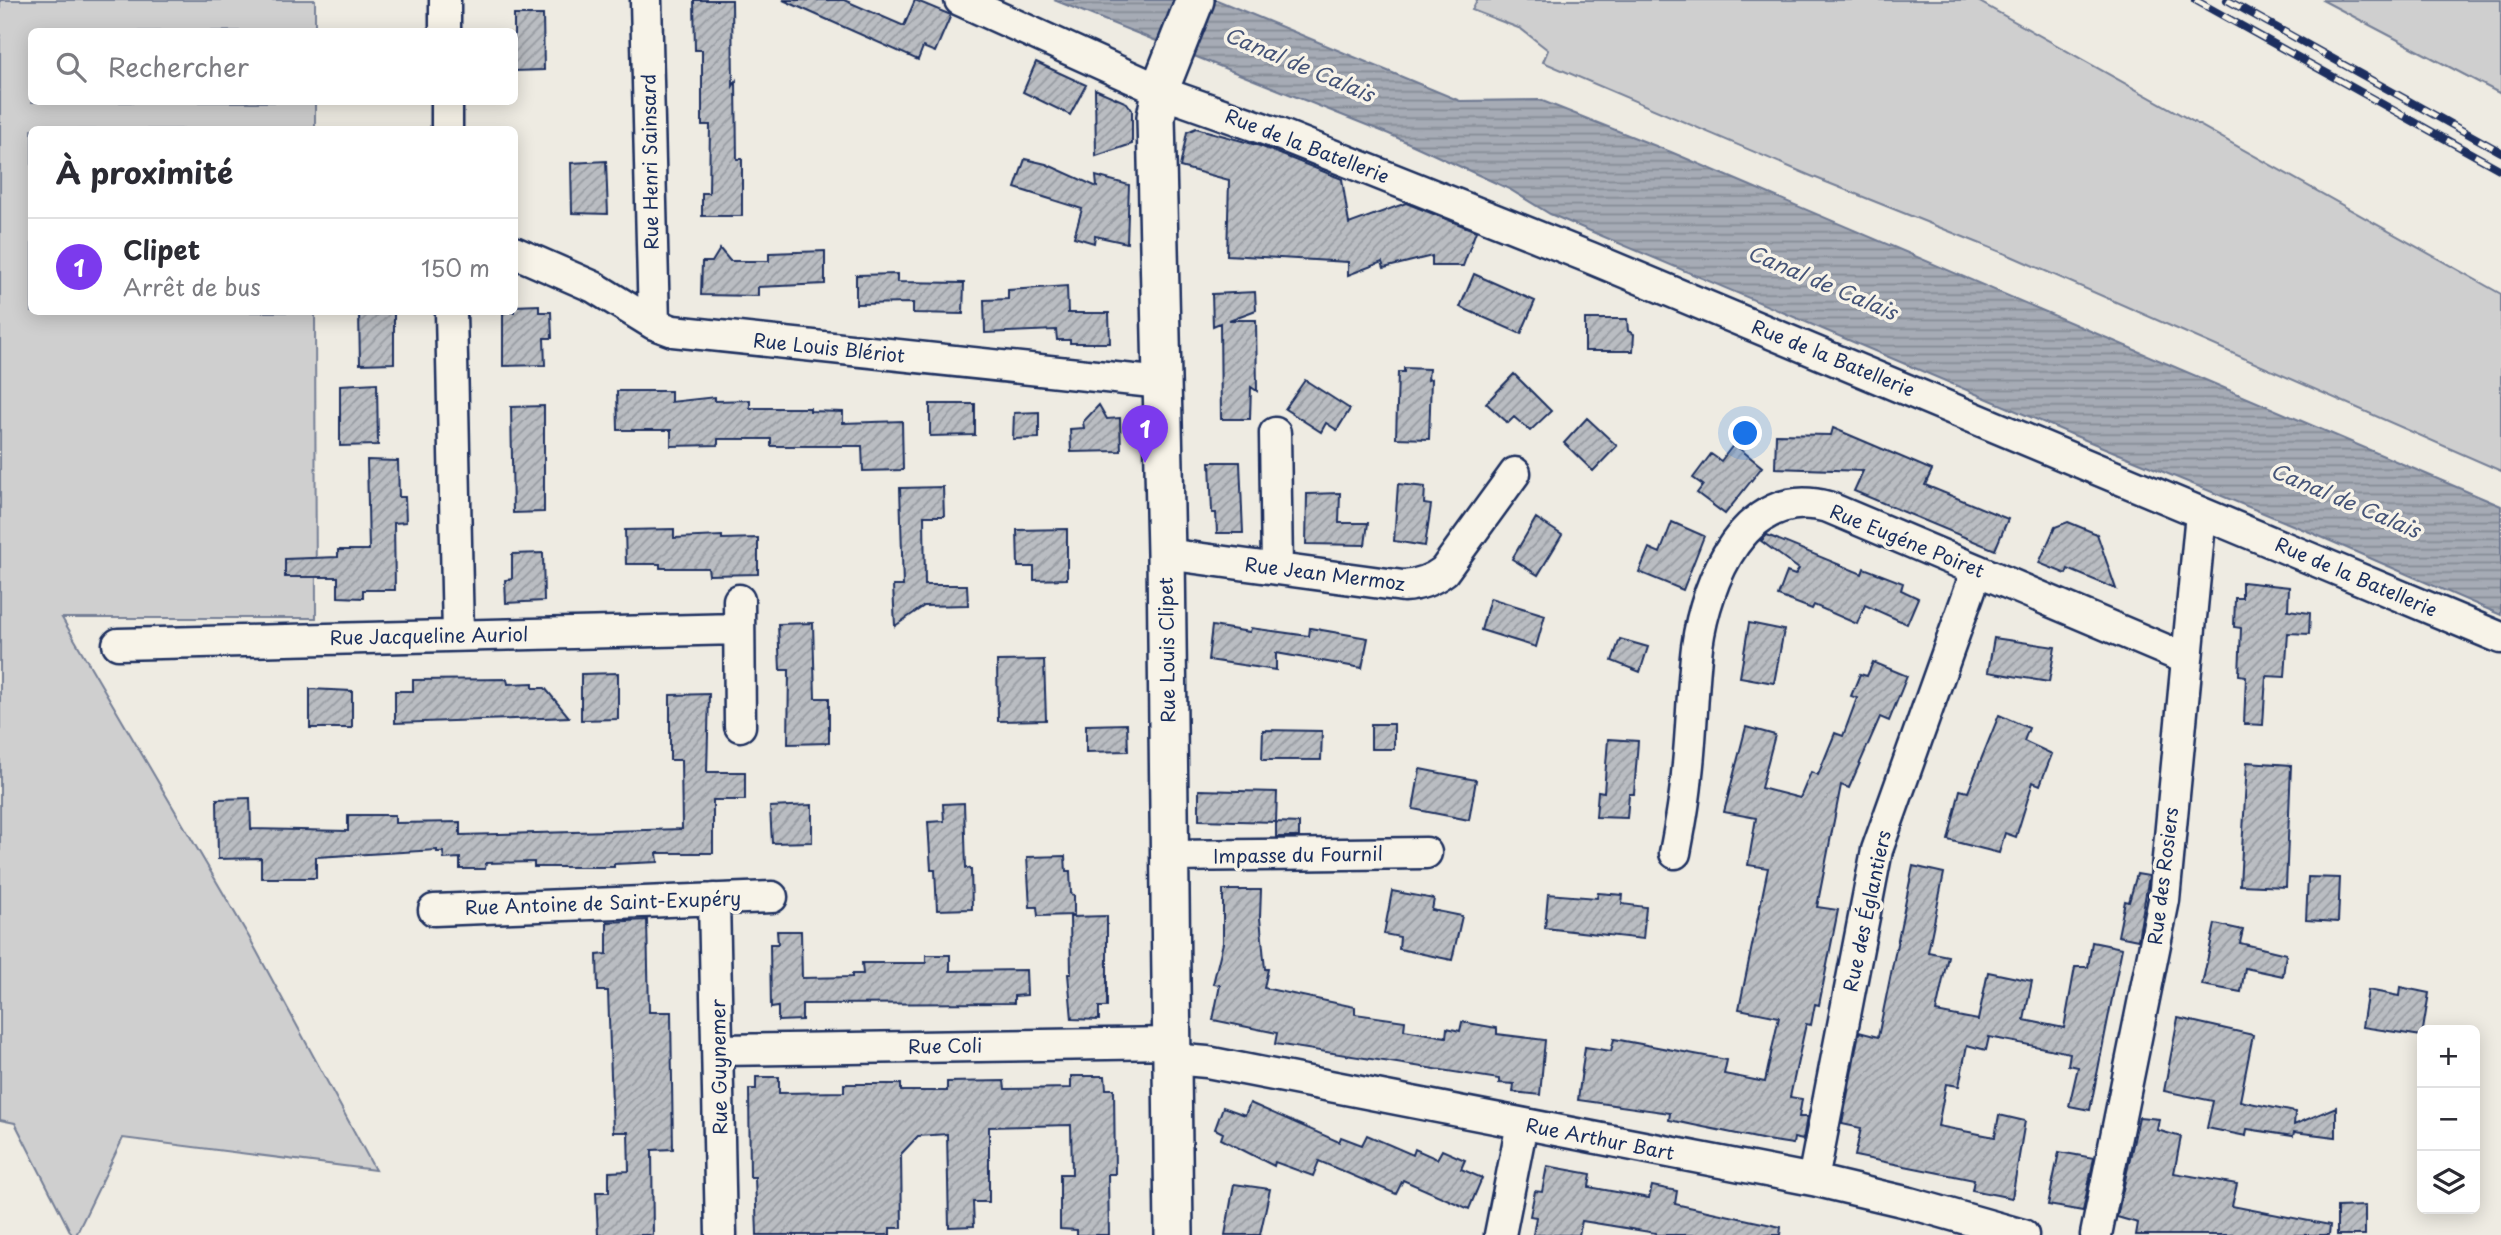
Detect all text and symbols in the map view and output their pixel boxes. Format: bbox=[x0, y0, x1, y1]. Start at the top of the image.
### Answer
water label: Canal de Calais bbox=[1220, 17, 1382, 110]
search box bbox=[28, 28, 518, 105]
text: Rechercher bbox=[108, 47, 249, 86]
icon: search bbox=[52, 48, 90, 86]
street label: Rue Henri Sainsard bbox=[633, 74, 665, 250]
street label: Rue de la Batellerie bbox=[1221, 101, 1393, 189]
text: À proximité bbox=[56, 149, 233, 194]
text: Clipet bbox=[123, 230, 200, 269]
water label: Canal de Calais bbox=[1743, 235, 1905, 328]
text: 1 bbox=[74, 250, 85, 285]
text: 150 m bbox=[421, 250, 490, 285]
text: Arrêt de bus bbox=[123, 269, 261, 304]
street label: Rue de la Batellerie bbox=[1748, 312, 1919, 403]
street label: Rue Louis Blériot bbox=[752, 325, 907, 369]
pin: 1 bbox=[1122, 405, 1168, 463]
your location bbox=[1728, 416, 1762, 450]
water label: Canal de Calais bbox=[2266, 453, 2428, 546]
street label: Rue Eugéne Poiret bbox=[1826, 496, 1989, 584]
street label: Rue de la Batellerie bbox=[2271, 529, 2442, 623]
street label: Rue Jean Mermoz bbox=[1243, 549, 1407, 597]
street label: Rue Louis Clipet bbox=[1151, 577, 1181, 723]
street label: Rue Jacqueline Auriol bbox=[329, 619, 529, 651]
street label: Rue des Rosiers bbox=[2140, 805, 2184, 946]
street label: Rue des Églantiers bbox=[1835, 827, 1897, 994]
street label: Impasse du Fournil bbox=[1213, 839, 1383, 869]
street label: Rue Antoine de Saint-Exupéry bbox=[464, 883, 742, 921]
street label: Rue Guynemer bbox=[703, 999, 733, 1135]
map controls bbox=[2417, 1025, 2480, 1214]
button: + bbox=[2417, 1025, 2480, 1088]
street label: Rue Coli bbox=[908, 1030, 982, 1060]
button: − bbox=[2417, 1088, 2480, 1151]
street label: Rue Arthur Bart bbox=[1524, 1110, 1677, 1166]
button: layers bbox=[2417, 1151, 2480, 1214]

